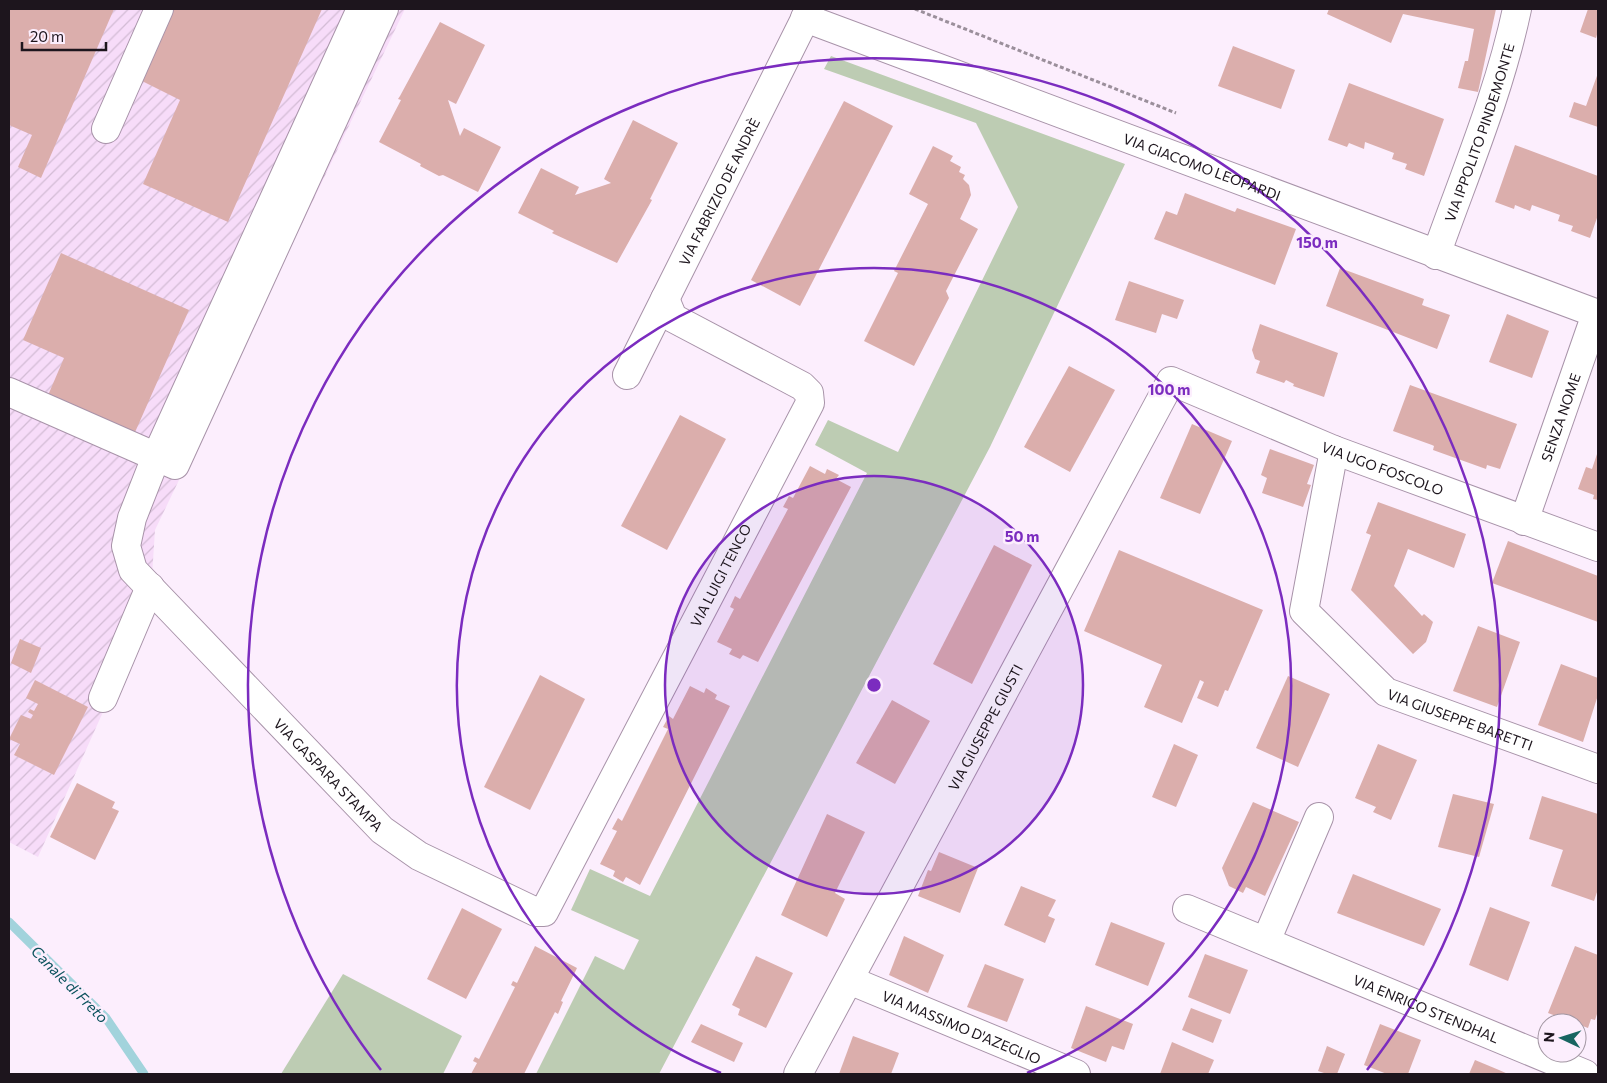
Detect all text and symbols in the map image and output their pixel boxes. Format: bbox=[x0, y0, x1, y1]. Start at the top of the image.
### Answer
scale bar bbox=[22, 20, 106, 52]
text: 20 m bbox=[30, 27, 64, 45]
street label: VIA IPPOLITO PINDEMONTE bbox=[1440, 41, 1517, 224]
street label: VIA FABRIZIO DE ANDRÈ bbox=[675, 115, 763, 268]
street label: VIA GIACOMO LEOPARDI bbox=[1121, 129, 1283, 203]
text: 150 m bbox=[1296, 233, 1338, 251]
street label: SENZA NOME bbox=[1537, 371, 1583, 463]
text: 100 m bbox=[1148, 380, 1190, 398]
street label: VIA UGO FOSCOLO bbox=[1319, 437, 1446, 498]
street label: VIA LUIGI TENCO bbox=[686, 521, 754, 629]
text: 50 m bbox=[1005, 527, 1039, 545]
street label: VIA GIUSEPPE GIUSTI bbox=[944, 661, 1026, 793]
centre of rings bbox=[865, 676, 883, 694]
street label: VIA GIUSEPPE BARETTI bbox=[1385, 685, 1535, 753]
street label: VIA GASPARA STAMPA bbox=[271, 714, 387, 835]
water label: Canale di Freto bbox=[28, 942, 112, 1026]
street label: VIA ENRICO STENDHAL bbox=[1351, 970, 1502, 1046]
street label: VIA MASSIMO D'AZEGLIO bbox=[880, 986, 1044, 1067]
north arrow bbox=[1537, 1013, 1587, 1063]
text: N bbox=[1540, 1031, 1557, 1043]

